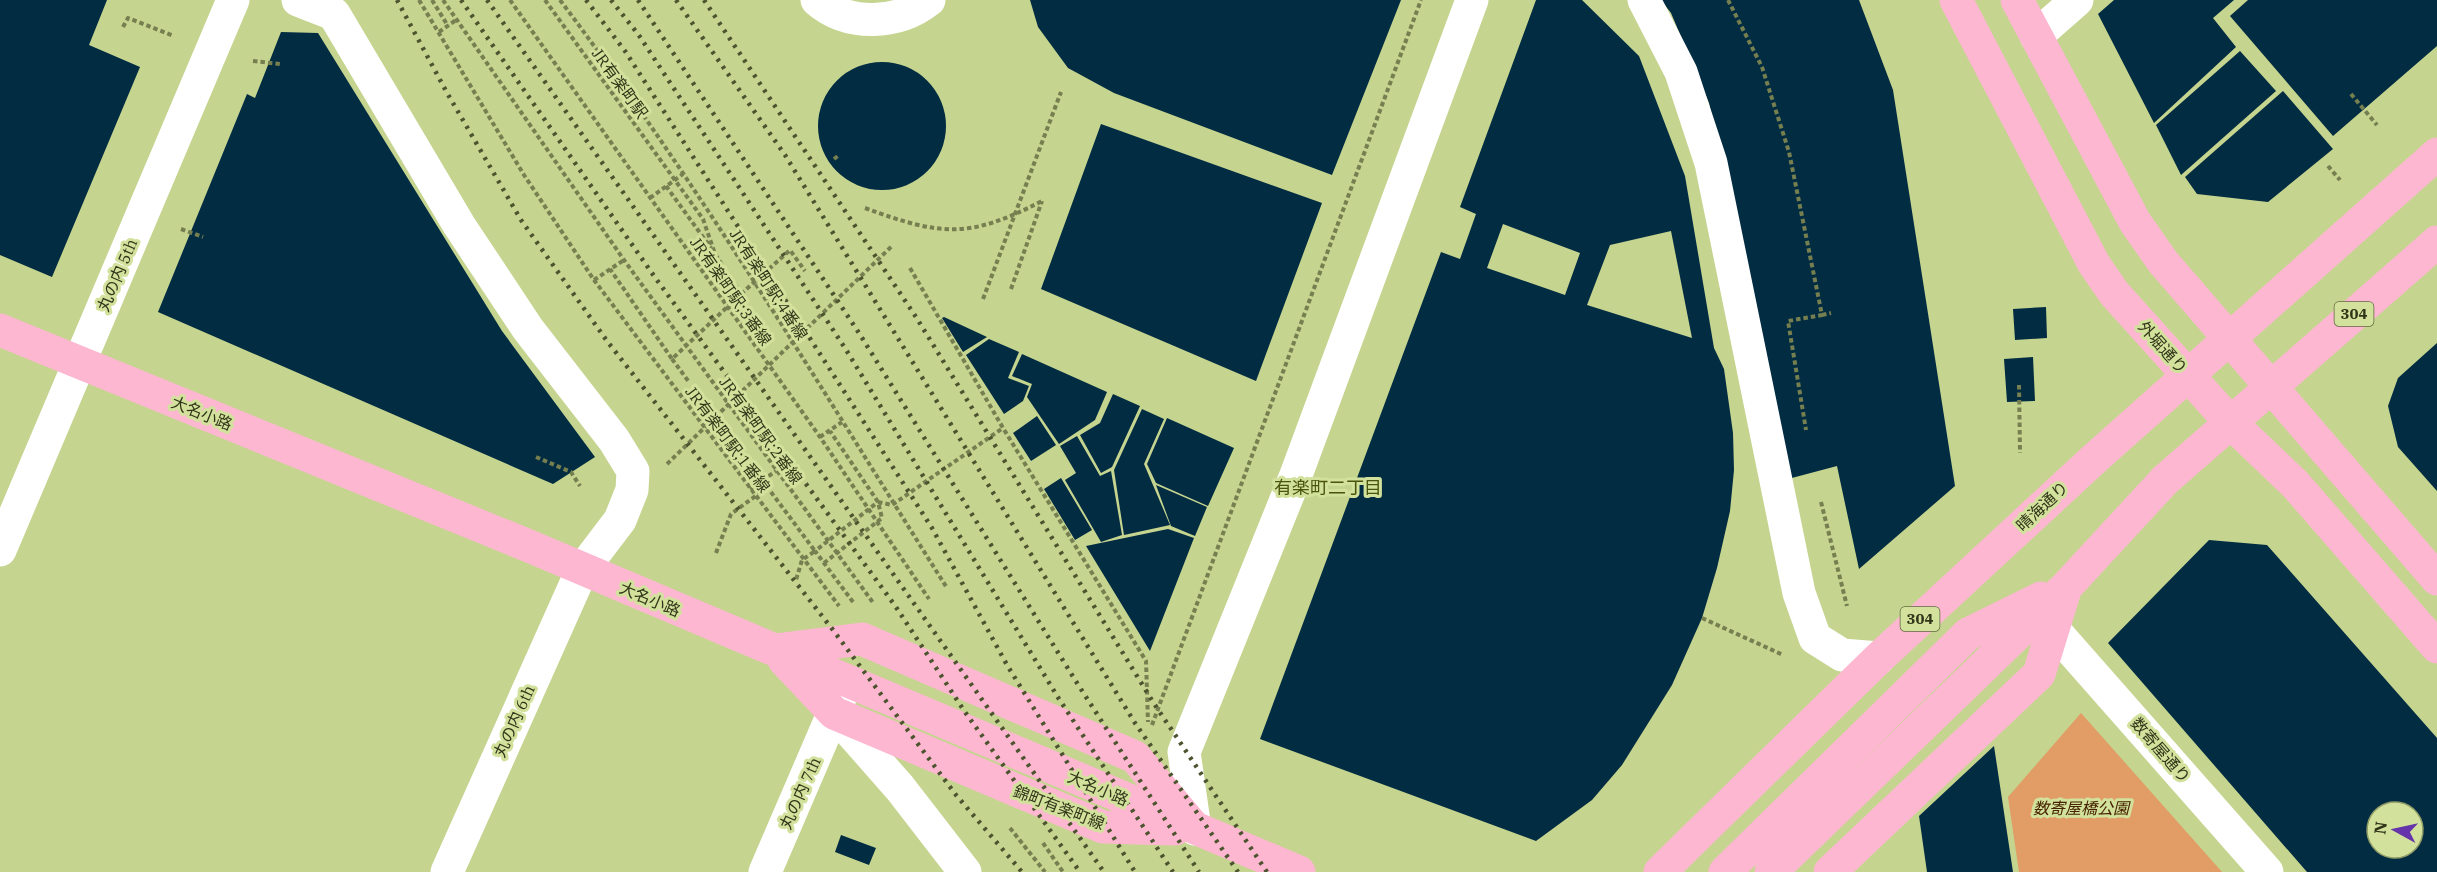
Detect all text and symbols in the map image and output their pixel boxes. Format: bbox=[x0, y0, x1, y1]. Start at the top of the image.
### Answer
street label: JR有楽町駅 bbox=[588, 44, 652, 122]
street label: JR有楽町駅;4番線 bbox=[726, 225, 812, 343]
street label: JR有楽町駅;3番線 bbox=[686, 233, 776, 349]
street label: 丸の内 5th bbox=[93, 236, 141, 314]
road number: 304 bbox=[2334, 302, 2374, 326]
street label: 外堀通り bbox=[2134, 317, 2192, 377]
street label: JR有楽町駅;2番線 bbox=[715, 372, 807, 488]
street label: JR有楽町駅;1番線 bbox=[681, 382, 775, 496]
street label: 大名小路 bbox=[169, 392, 235, 434]
district label: 有楽町二丁目 bbox=[1274, 476, 1382, 499]
street label: 晴海通り bbox=[2012, 477, 2072, 535]
street label: 大名小路 bbox=[617, 577, 683, 621]
road number: 304 bbox=[1900, 607, 1940, 631]
street label: 丸の内 6th bbox=[489, 682, 539, 760]
street label: 数寄屋通り bbox=[2127, 713, 2195, 787]
street label: 丸の内 7th bbox=[775, 754, 825, 832]
street label: 大名小路 bbox=[1065, 766, 1131, 810]
street label: 錦町有楽町線 bbox=[1011, 780, 1107, 834]
park label: 数寄屋橋公園 bbox=[2033, 798, 2131, 818]
north arrow bbox=[2365, 800, 2425, 860]
text: N bbox=[2369, 820, 2391, 836]

